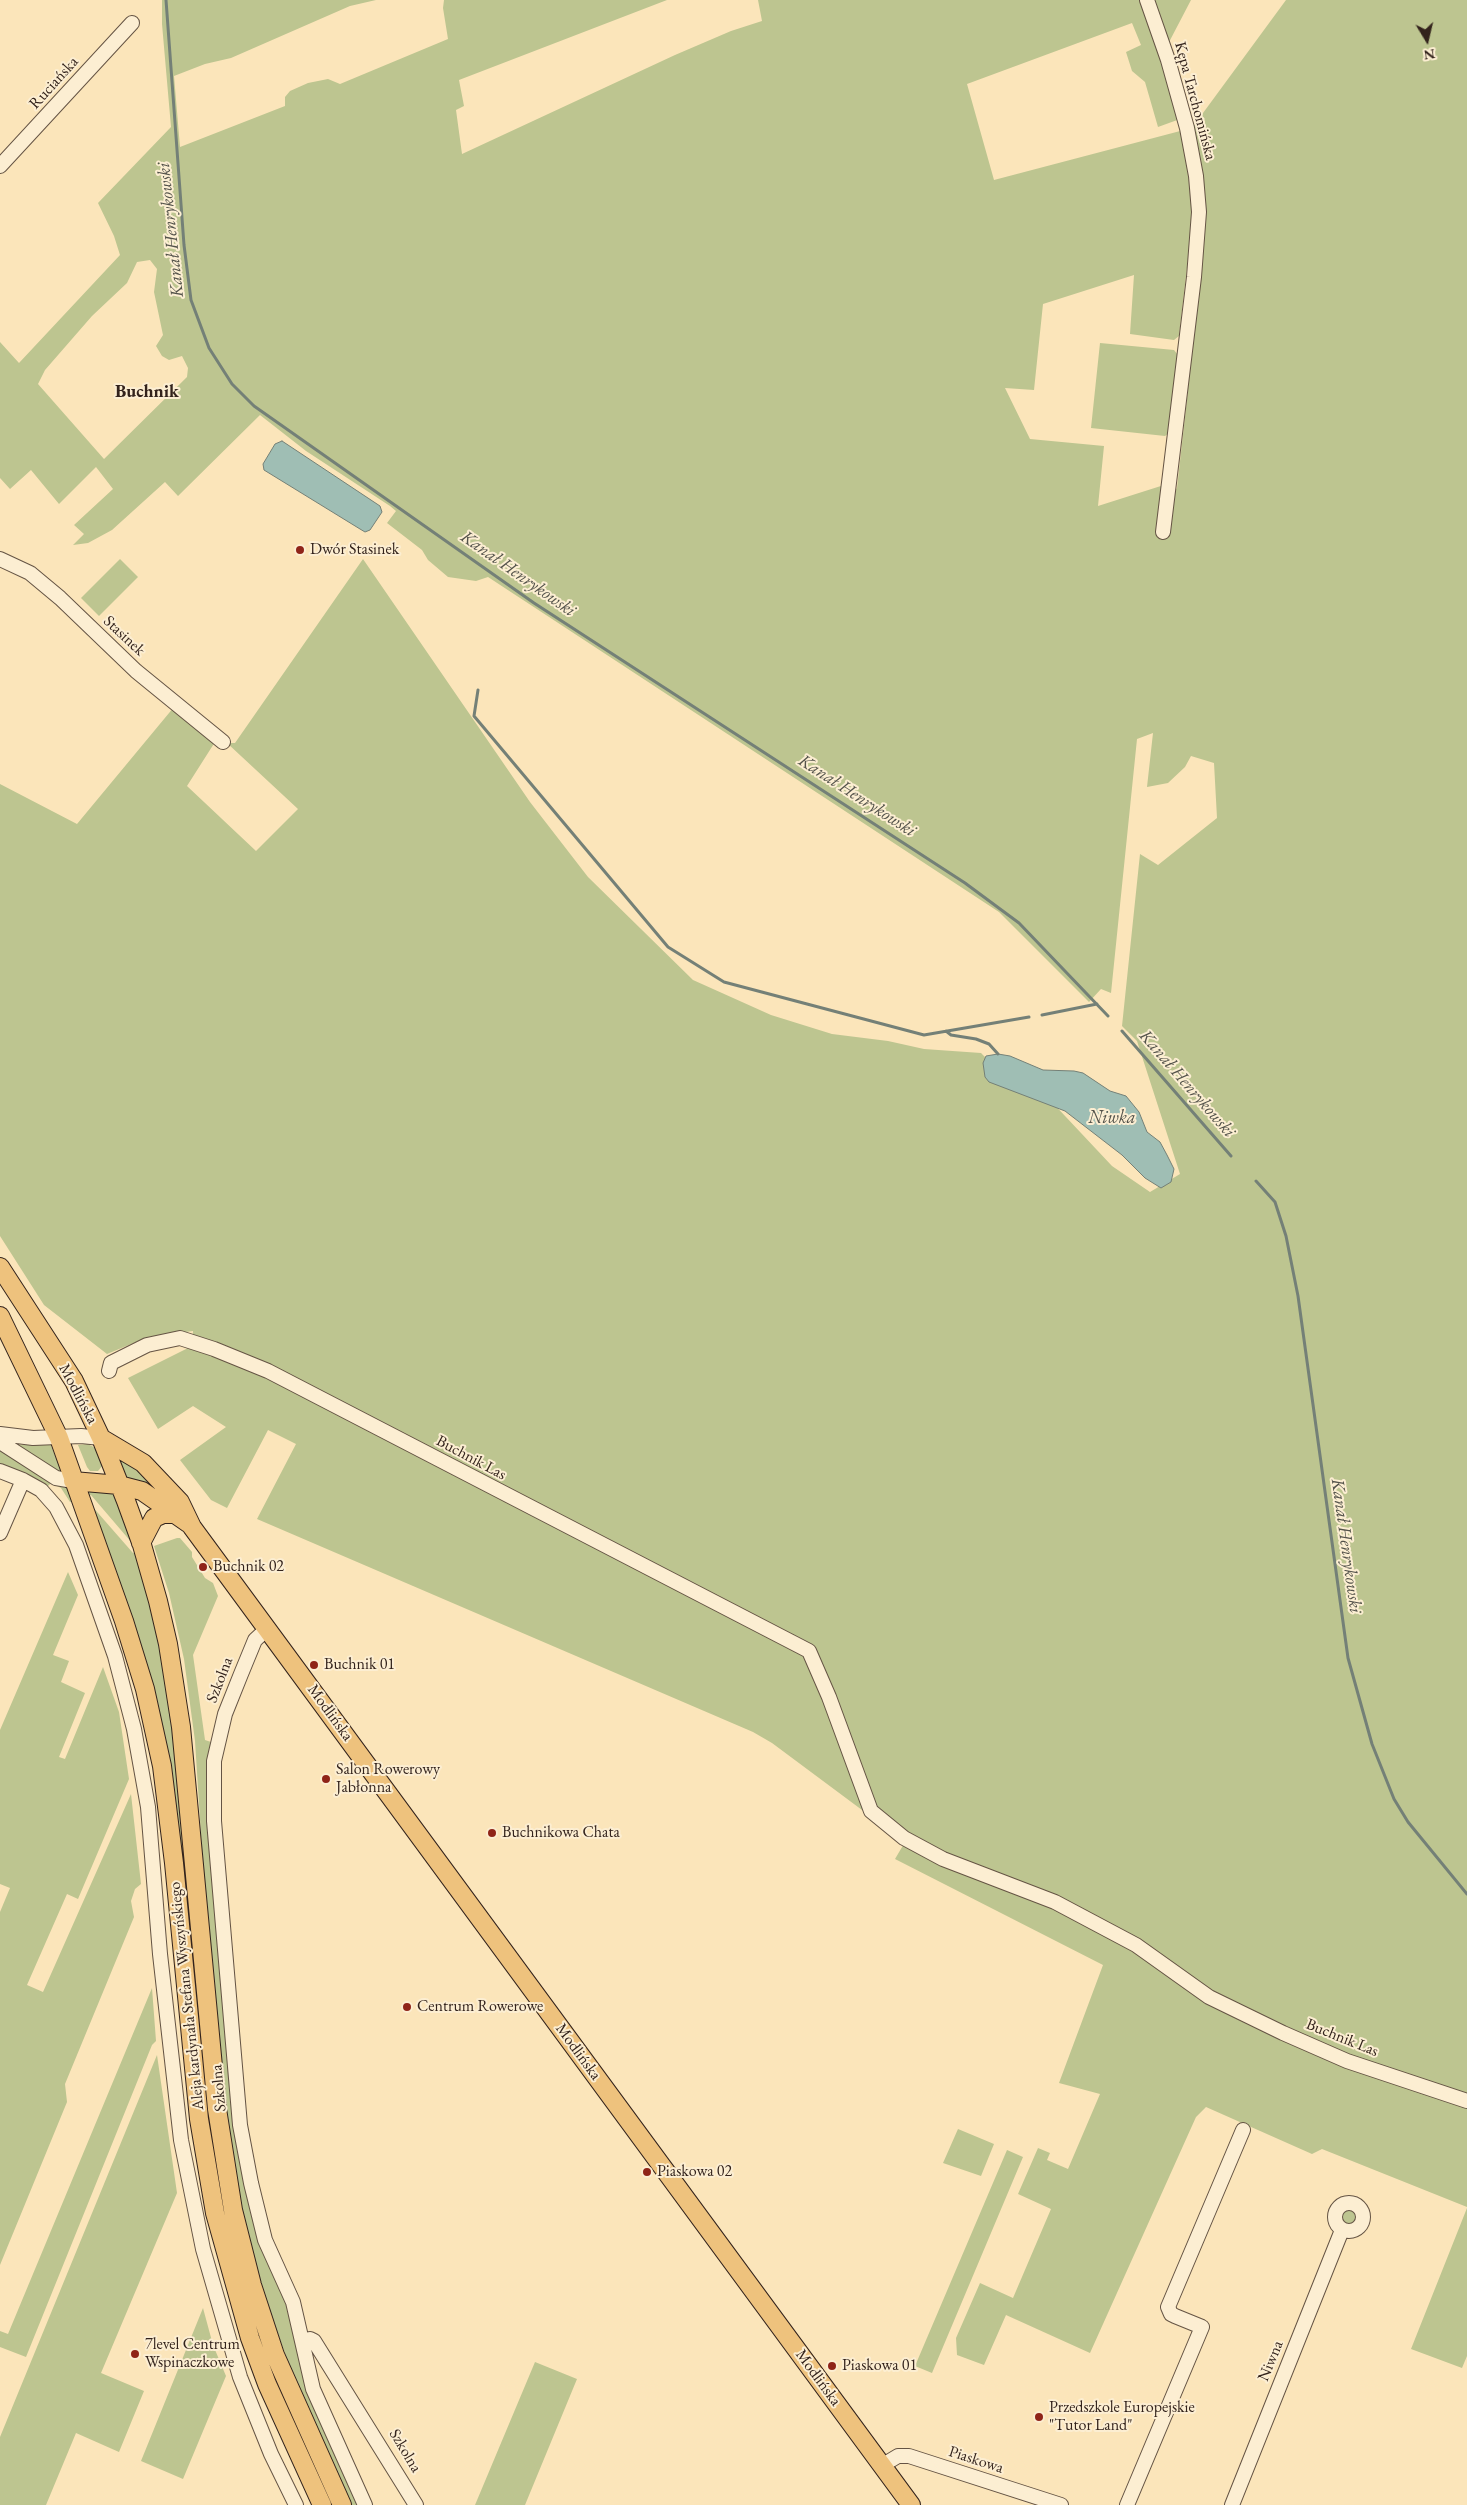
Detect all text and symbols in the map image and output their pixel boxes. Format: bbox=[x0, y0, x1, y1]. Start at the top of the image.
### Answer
north arrow bbox=[1402, 15, 1452, 65]
street label: Kępa Tarchomińska bbox=[1170, 40, 1220, 162]
text: N bbox=[1422, 45, 1436, 65]
street label: Ruciańska bbox=[25, 53, 83, 113]
water label: Kanał Henrykowski bbox=[153, 161, 189, 299]
district label: Buchnik bbox=[115, 381, 179, 403]
water label: Kanał Henrykowski bbox=[456, 526, 580, 622]
place label: Dwór Stasinek bbox=[310, 540, 399, 560]
marker: Dwór Stasinek bbox=[294, 544, 306, 556]
street label: Stasinek bbox=[99, 612, 149, 660]
water label: Kanał Henrykowski bbox=[794, 750, 920, 842]
water label: Kanał Henrykowski bbox=[1134, 1026, 1240, 1142]
water label: Niwka bbox=[1088, 1107, 1136, 1129]
street label: Modlińska bbox=[54, 1361, 102, 1427]
street label: Buchnik Las bbox=[433, 1432, 509, 1484]
water label: Kanał Henrykowski bbox=[1326, 1477, 1366, 1615]
place label: Buchnik 02 bbox=[213, 1557, 284, 1577]
marker: Buchnik 02 bbox=[197, 1561, 209, 1573]
street label: Szkolna bbox=[203, 1654, 237, 1706]
place label: Buchnik 01 bbox=[324, 1655, 395, 1675]
marker: Buchnik 01 bbox=[308, 1659, 320, 1671]
street label: Modlińska bbox=[303, 1681, 357, 1745]
place label: Salon Rowerowy Jabłonna bbox=[336, 1760, 440, 1798]
marker: Salon Rowerowy Jabłonna bbox=[320, 1773, 332, 1785]
place label: Buchnikowa Chata bbox=[502, 1823, 620, 1843]
marker: Buchnikowa Chata bbox=[486, 1827, 498, 1839]
street label: Aleja kardynała Stefana Wyszyńskiego bbox=[165, 1881, 209, 2111]
place label: Centrum Rowerowe bbox=[417, 1997, 543, 2017]
marker: Centrum Rowerowe bbox=[401, 2001, 413, 2013]
street label: Buchnik Las bbox=[1303, 2015, 1381, 2061]
street label: Modlińska bbox=[551, 2020, 605, 2084]
street label: Szkolna bbox=[207, 2064, 231, 2112]
place label: Piaskowa 02 bbox=[657, 2162, 732, 2182]
marker: Piaskowa 02 bbox=[641, 2166, 653, 2178]
place label: 7level Centrum Wspinaczkowe bbox=[145, 2335, 240, 2373]
street label: Niwna bbox=[1254, 2338, 1288, 2384]
street label: Modlińska bbox=[791, 2346, 845, 2410]
marker: 7level Centrum Wspinaczkowe bbox=[129, 2348, 141, 2360]
place label: Piaskowa 01 bbox=[842, 2356, 917, 2376]
marker: Piaskowa 01 bbox=[826, 2360, 838, 2372]
place label: Przedszkole Europejskie "Tutor Land" bbox=[1049, 2398, 1195, 2436]
marker: Przedszkole Europejskie "Tutor Land" bbox=[1033, 2411, 1045, 2423]
street label: Szkolna bbox=[385, 2426, 425, 2476]
street label: Piaskowa bbox=[946, 2442, 1006, 2478]

